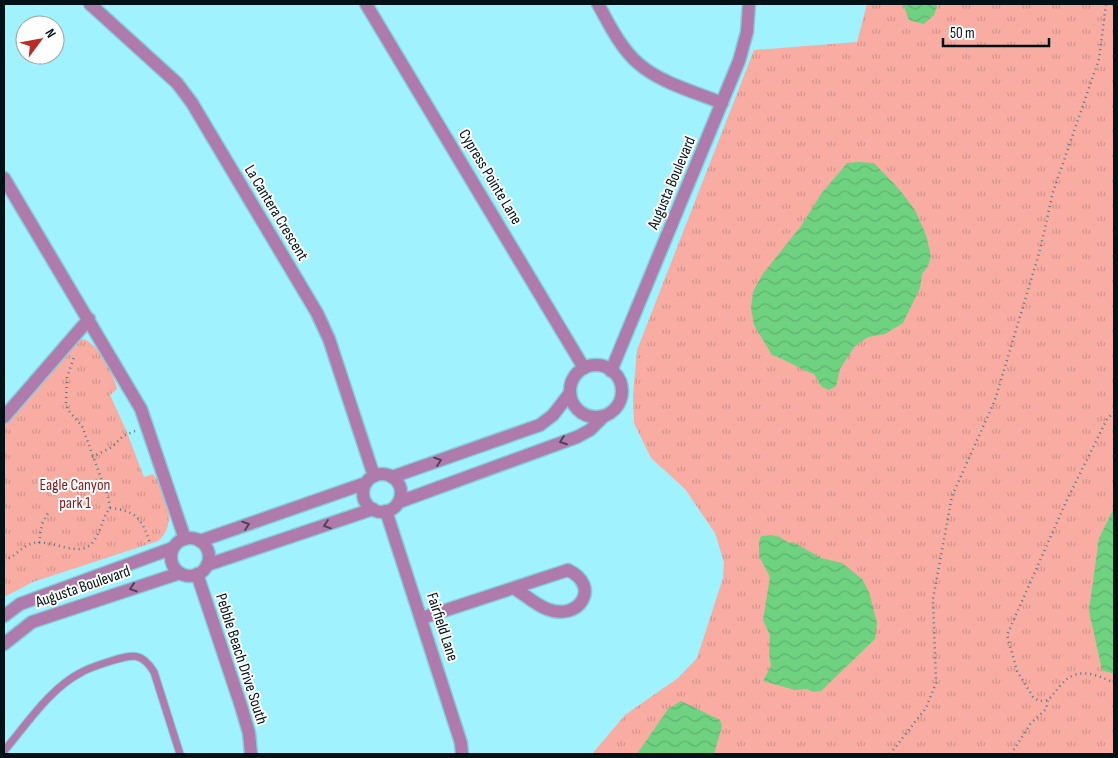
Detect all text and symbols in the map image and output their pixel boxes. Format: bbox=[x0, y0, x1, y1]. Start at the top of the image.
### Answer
north arrow bbox=[15, 15, 65, 65]
scale bar bbox=[943, 15, 1049, 47]
text: 50 m bbox=[950, 24, 975, 43]
text: N bbox=[41, 26, 60, 41]
street label: Cypress Pointe Lane bbox=[454, 126, 526, 228]
street label: Augusta Boulevard bbox=[644, 134, 700, 233]
street label: La Cantera Crescent bbox=[240, 162, 312, 264]
one-way arrow bbox=[560, 435, 568, 445]
one-way arrow bbox=[433, 457, 441, 467]
park label: Eagle Canyon park 1 bbox=[40, 476, 110, 513]
one-way arrow bbox=[323, 519, 332, 529]
one-way arrow bbox=[242, 521, 250, 531]
street label: Augusta Boulevard bbox=[32, 562, 133, 612]
one-way arrow bbox=[130, 582, 138, 592]
street label: Fairfield Lane bbox=[422, 590, 462, 664]
street label: Pebble Beach Drive South bbox=[211, 591, 271, 727]

